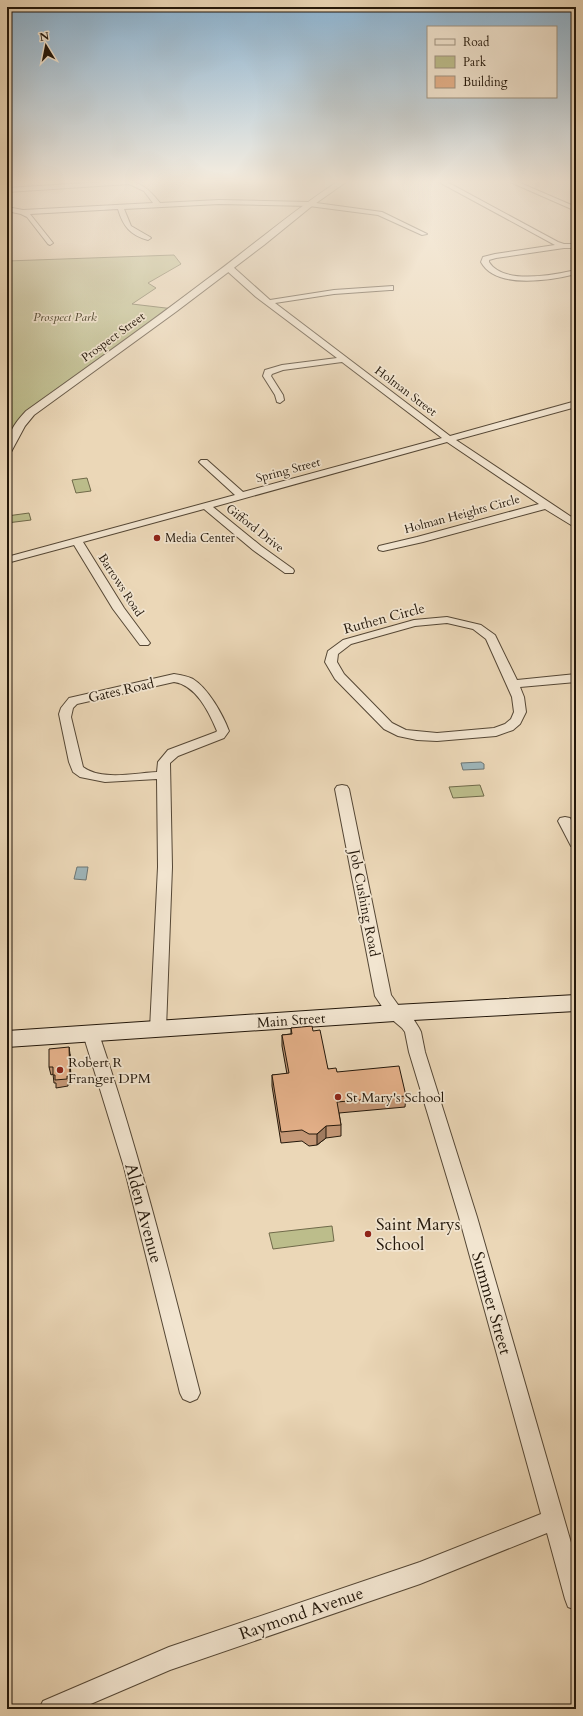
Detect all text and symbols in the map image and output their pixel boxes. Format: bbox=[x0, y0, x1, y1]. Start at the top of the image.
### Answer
north arrow bbox=[26, 26, 66, 66]
legend bbox=[427, 26, 557, 98]
text: N bbox=[38, 28, 51, 45]
text: Road bbox=[463, 34, 490, 50]
text: Park bbox=[463, 54, 487, 70]
text: Building bbox=[463, 74, 508, 90]
street label: Prospect Street bbox=[78, 308, 148, 366]
park label: Prospect Park bbox=[33, 309, 97, 325]
street label: Holman Street bbox=[372, 362, 440, 420]
street label: Spring Street bbox=[254, 454, 322, 486]
street label: Holman Heights Circle bbox=[402, 491, 522, 537]
street label: Gifford Drive bbox=[223, 500, 287, 556]
place label: Media Center bbox=[165, 530, 236, 546]
marker: Media Center bbox=[152, 533, 162, 543]
street label: Barrows Road bbox=[95, 551, 148, 620]
street label: Ruthen Circle bbox=[341, 598, 427, 638]
street label: Gates Road bbox=[86, 674, 156, 707]
street label: Job Cushing Road bbox=[344, 846, 384, 959]
street label: Main Street bbox=[256, 1009, 326, 1032]
place label: Robert R Franger DPM bbox=[68, 1053, 151, 1088]
marker: Robert R Franger DPM bbox=[55, 1065, 65, 1075]
place label: St Mary's School bbox=[346, 1088, 445, 1107]
marker: St Mary's School bbox=[333, 1092, 343, 1102]
street label: Alden Avenue bbox=[119, 1161, 168, 1266]
place label: Saint Marys School bbox=[376, 1213, 461, 1256]
marker: Saint Marys School bbox=[363, 1229, 373, 1239]
street label: Summer Street bbox=[466, 1249, 517, 1358]
street label: Raymond Avenue bbox=[236, 1581, 366, 1646]

